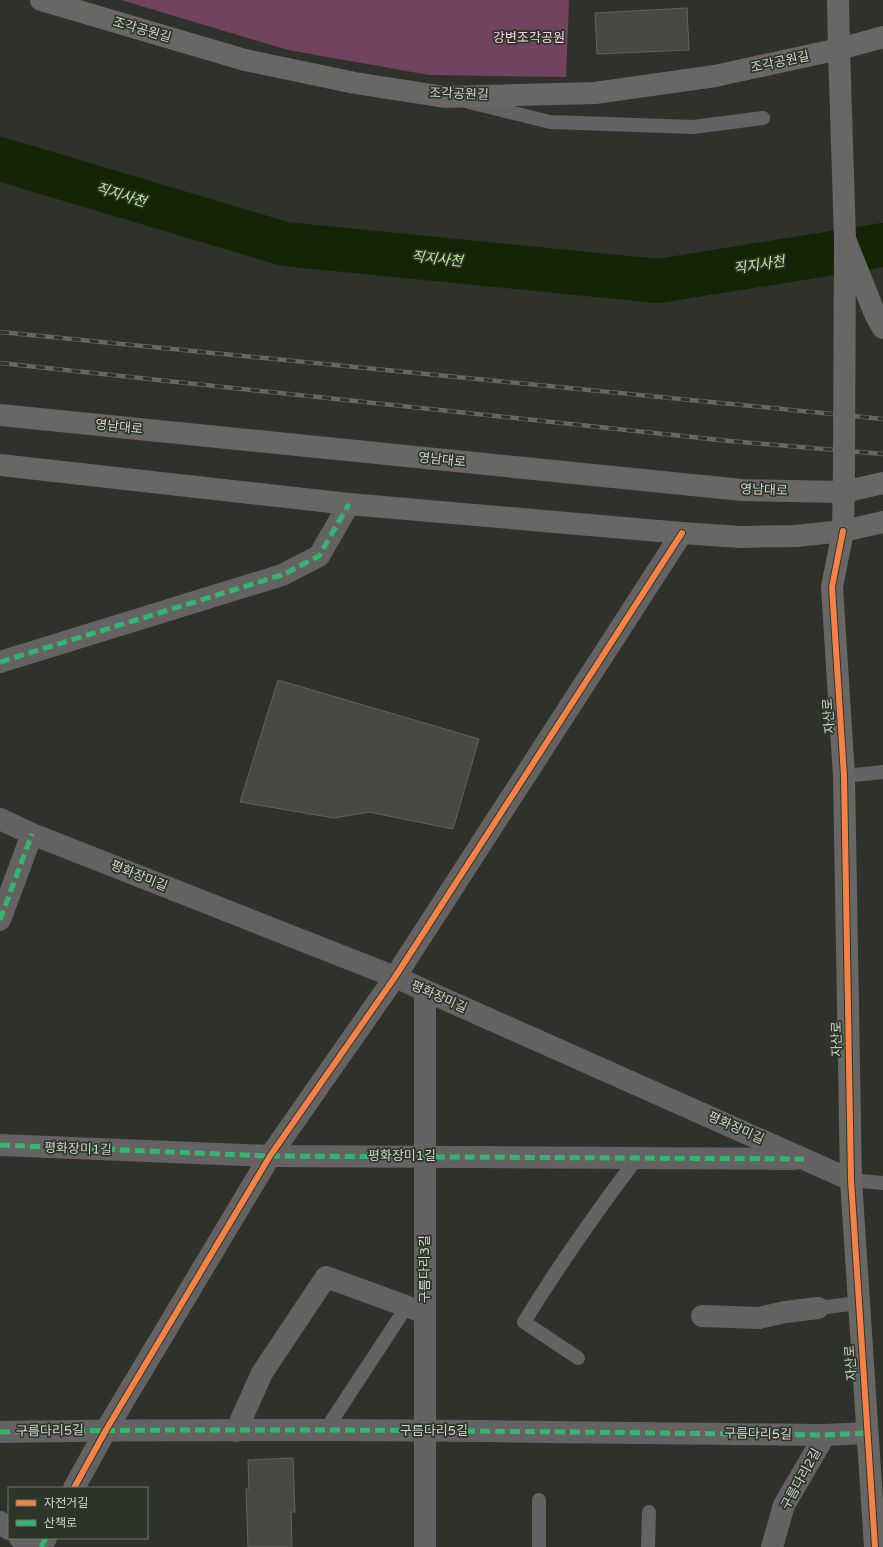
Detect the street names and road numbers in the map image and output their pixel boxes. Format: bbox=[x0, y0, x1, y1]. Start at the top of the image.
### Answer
street label: 조각공원길 bbox=[111, 14, 173, 46]
street label: 조각공원길 bbox=[749, 48, 811, 76]
street label: 조각공원길 bbox=[429, 85, 489, 103]
street label: 영남대로 bbox=[94, 417, 144, 437]
street label: 영남대로 bbox=[417, 450, 467, 470]
street label: 영남대로 bbox=[740, 481, 788, 499]
street label: 자산로 bbox=[820, 698, 838, 734]
street label: 평화장미길 bbox=[108, 857, 170, 895]
street label: 평화장미길 bbox=[408, 978, 470, 1016]
street label: 자산로 bbox=[829, 1021, 845, 1057]
street label: 평화장미길 bbox=[705, 1109, 767, 1147]
street label: 평화장미1길 bbox=[44, 1140, 112, 1158]
street label: 평화장미1길 bbox=[368, 1148, 436, 1164]
street label: 구름다리3길 bbox=[417, 1235, 433, 1303]
street label: 자산로 bbox=[842, 1345, 860, 1381]
street label: 구름다리5길 bbox=[16, 1422, 84, 1440]
street label: 구름다리5길 bbox=[400, 1423, 468, 1439]
street label: 구름다리5길 bbox=[724, 1425, 792, 1443]
street label: 구름다리2길 bbox=[778, 1445, 824, 1513]

